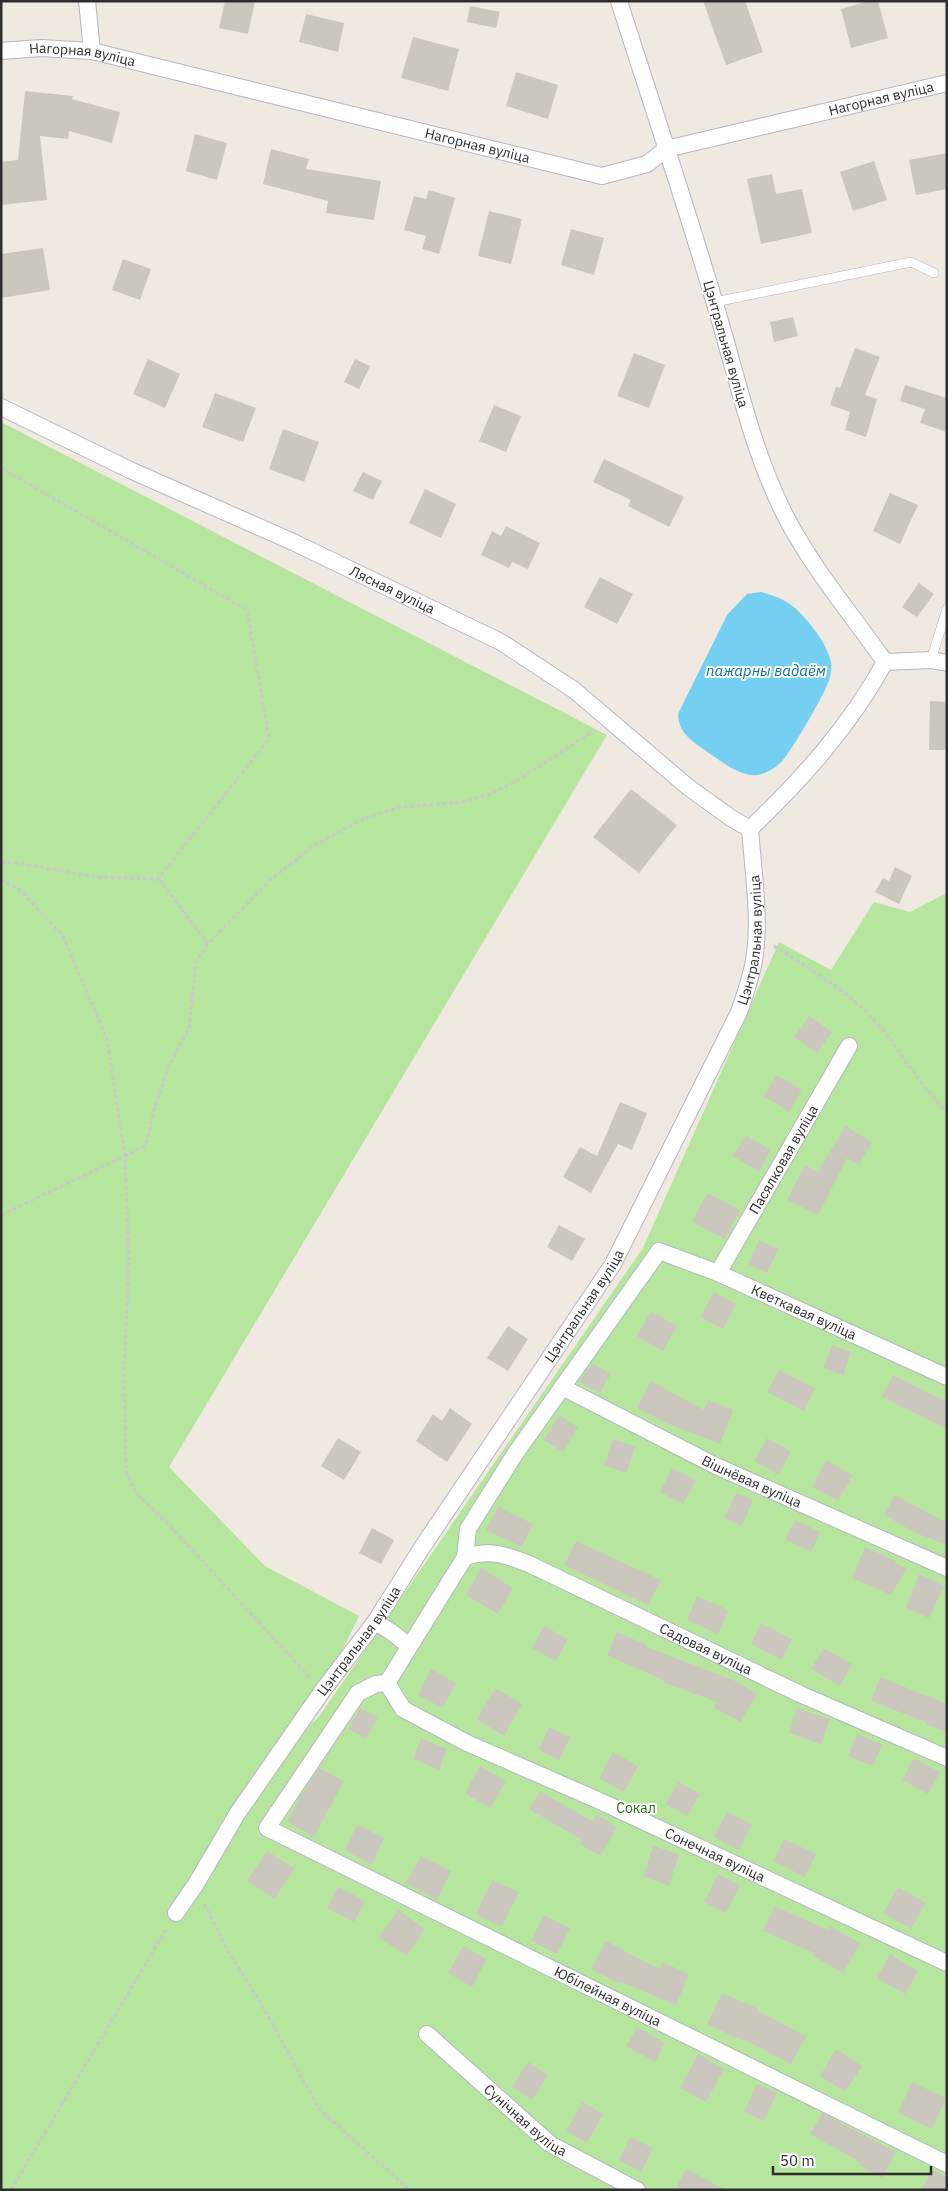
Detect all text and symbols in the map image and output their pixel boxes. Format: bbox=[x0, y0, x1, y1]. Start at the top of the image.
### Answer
street label: Нагорная вуліца bbox=[28, 39, 138, 70]
street label: Нагорная вуліца bbox=[827, 77, 936, 120]
street label: Нагорная вуліца bbox=[423, 124, 532, 167]
street label: Цэнтральная вуліца bbox=[699, 278, 753, 410]
street label: Лясная вуліца bbox=[347, 562, 438, 618]
water label: пажарны вадаём bbox=[706, 661, 826, 680]
street label: Цэнтральная вуліца bbox=[733, 874, 766, 1008]
street label: Пасялковая вуліца bbox=[745, 1101, 822, 1217]
street label: Цэнтральная вуліца bbox=[540, 1246, 628, 1366]
street label: Кветкавая вуліца bbox=[748, 1280, 860, 1344]
street label: Вішнёвая вуліца bbox=[699, 1451, 805, 1512]
street label: Цэнтральная вуліца bbox=[313, 1582, 405, 1699]
street label: Садовая вуліца bbox=[657, 1619, 755, 1679]
park label: Сокал bbox=[616, 1799, 656, 1817]
street label: Сонечная вуліца bbox=[662, 1824, 768, 1886]
street label: Юбілейная вуліца bbox=[551, 1962, 665, 2031]
street label: Сунічная вуліца bbox=[480, 2080, 570, 2160]
scale bar bbox=[773, 2144, 930, 2176]
text: 50 m bbox=[780, 2151, 815, 2170]

